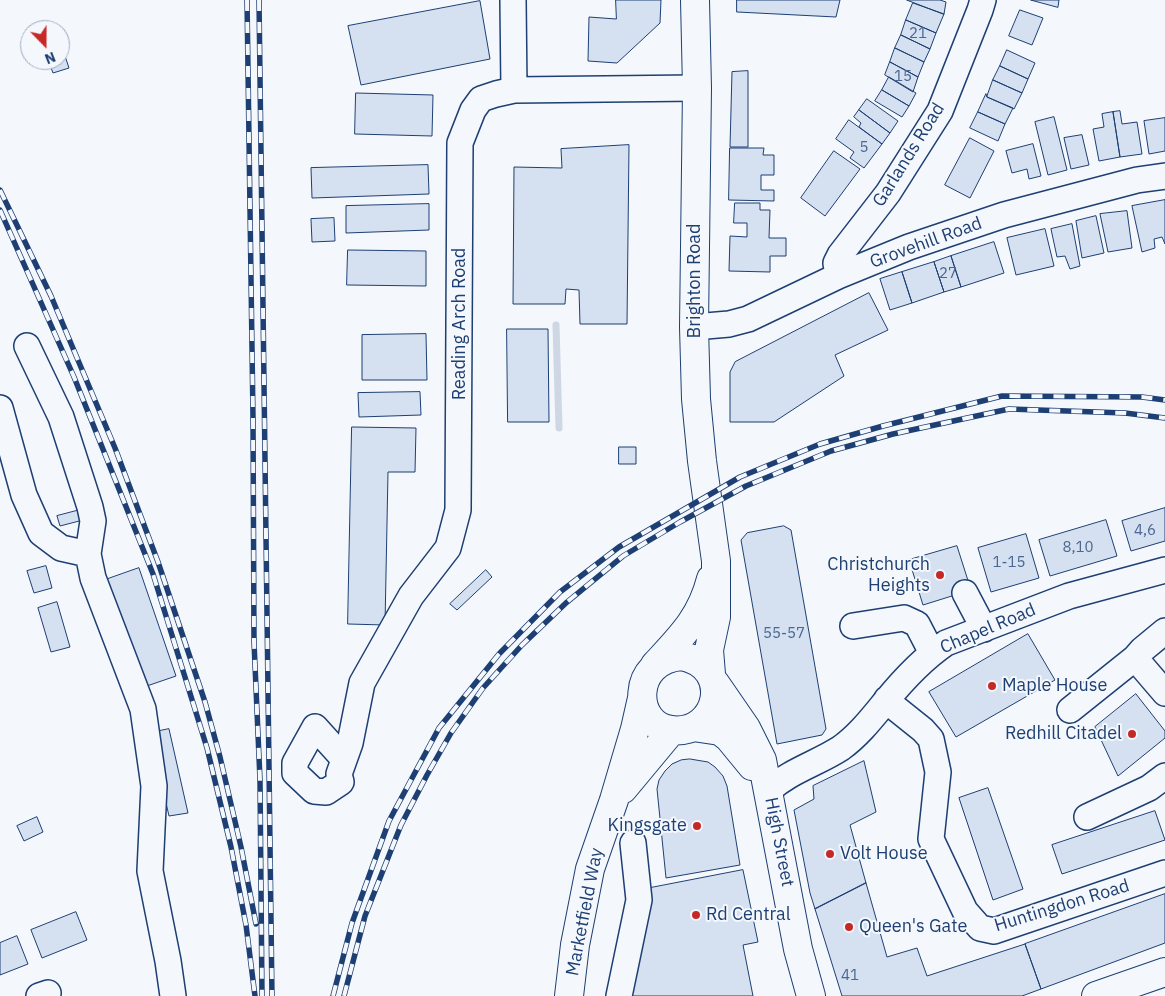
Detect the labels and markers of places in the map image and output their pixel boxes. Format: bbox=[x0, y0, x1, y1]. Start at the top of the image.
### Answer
place label: Christchurch Heights bbox=[827, 554, 930, 596]
marker: Christchurch Heights bbox=[934, 569, 946, 581]
place label: Maple House bbox=[1002, 675, 1107, 697]
marker: Maple House bbox=[986, 680, 998, 692]
place label: Redhill Citadel bbox=[1005, 723, 1122, 745]
marker: Redhill Citadel bbox=[1126, 728, 1138, 740]
place label: Kingsgate bbox=[608, 815, 687, 837]
marker: Kingsgate bbox=[691, 820, 703, 832]
place label: Volt House bbox=[840, 843, 928, 865]
marker: Volt House bbox=[824, 848, 836, 860]
place label: Rd Central bbox=[706, 904, 791, 926]
marker: Rd Central bbox=[690, 909, 702, 921]
place label: Queen's Gate bbox=[859, 916, 967, 938]
marker: Queen's Gate bbox=[843, 921, 855, 933]

